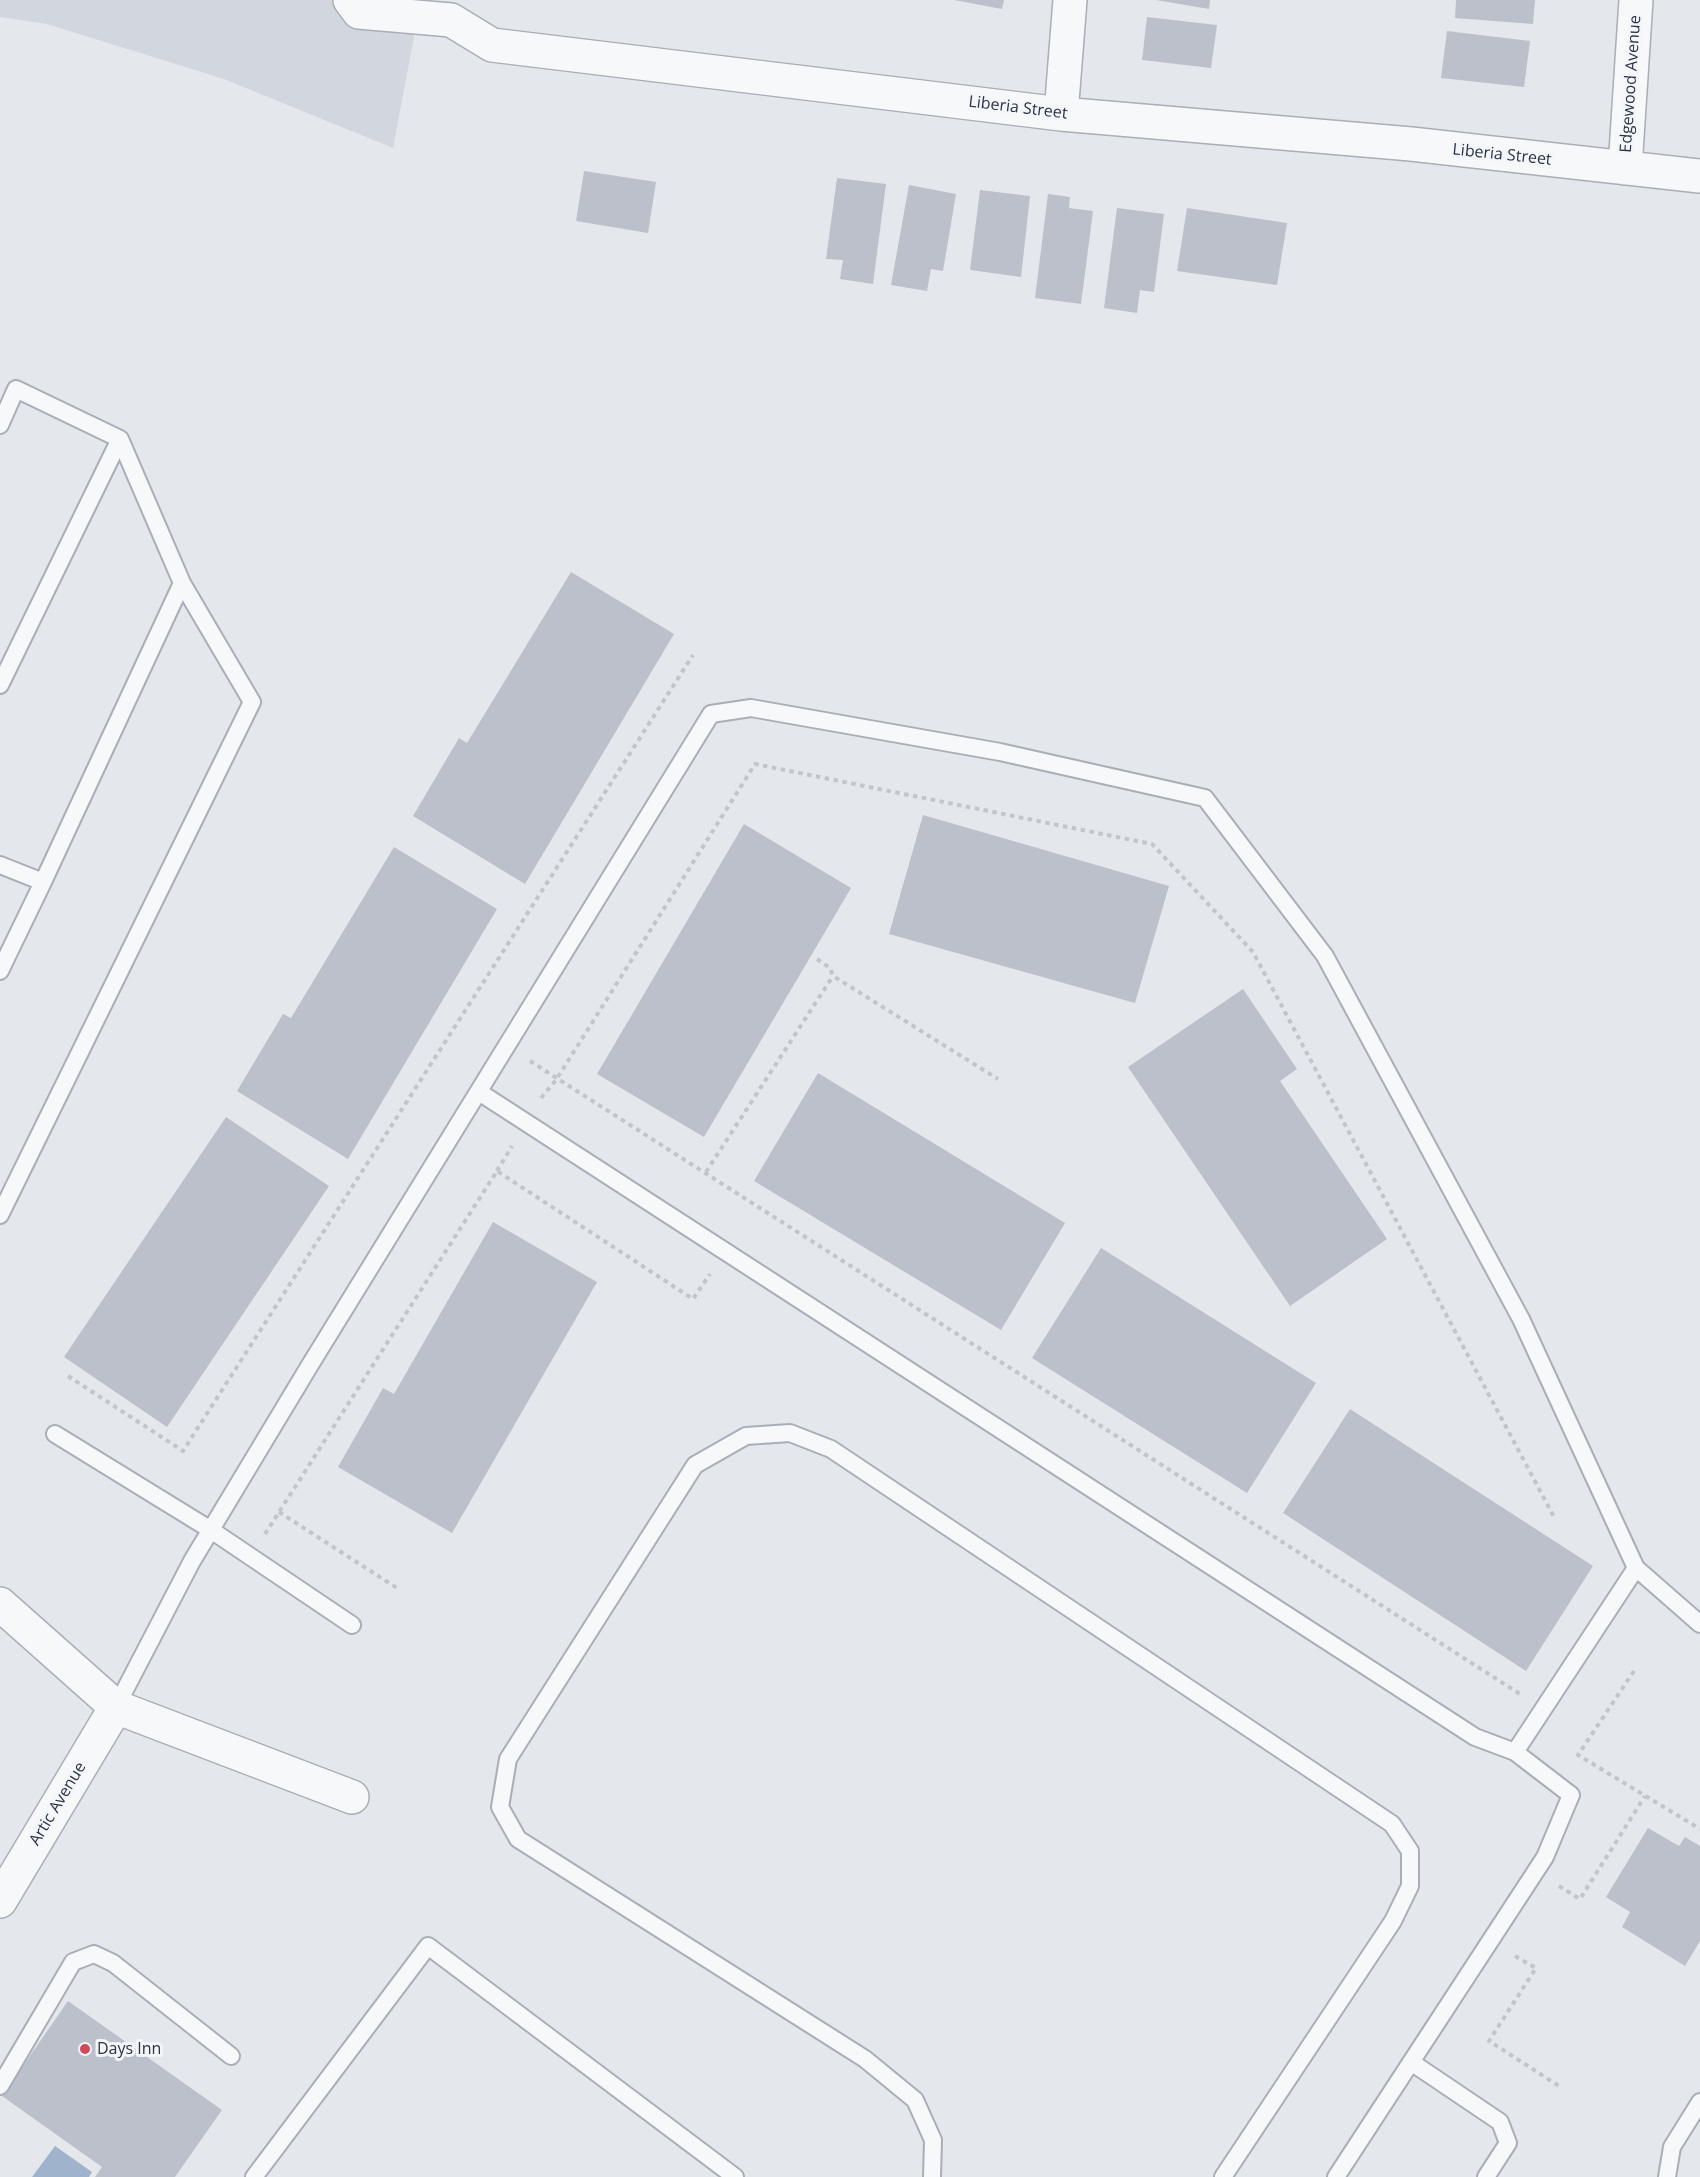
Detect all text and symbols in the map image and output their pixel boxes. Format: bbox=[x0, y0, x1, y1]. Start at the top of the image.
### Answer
street label: Edgewood Avenue bbox=[1617, 15, 1645, 153]
street label: Liberia Street bbox=[967, 92, 1069, 124]
street label: Liberia Street bbox=[1452, 140, 1552, 170]
street label: Artic Avenue bbox=[26, 1759, 90, 1849]
place label: Days Inn bbox=[97, 2039, 161, 2059]
marker: Days Inn bbox=[78, 2042, 92, 2056]

